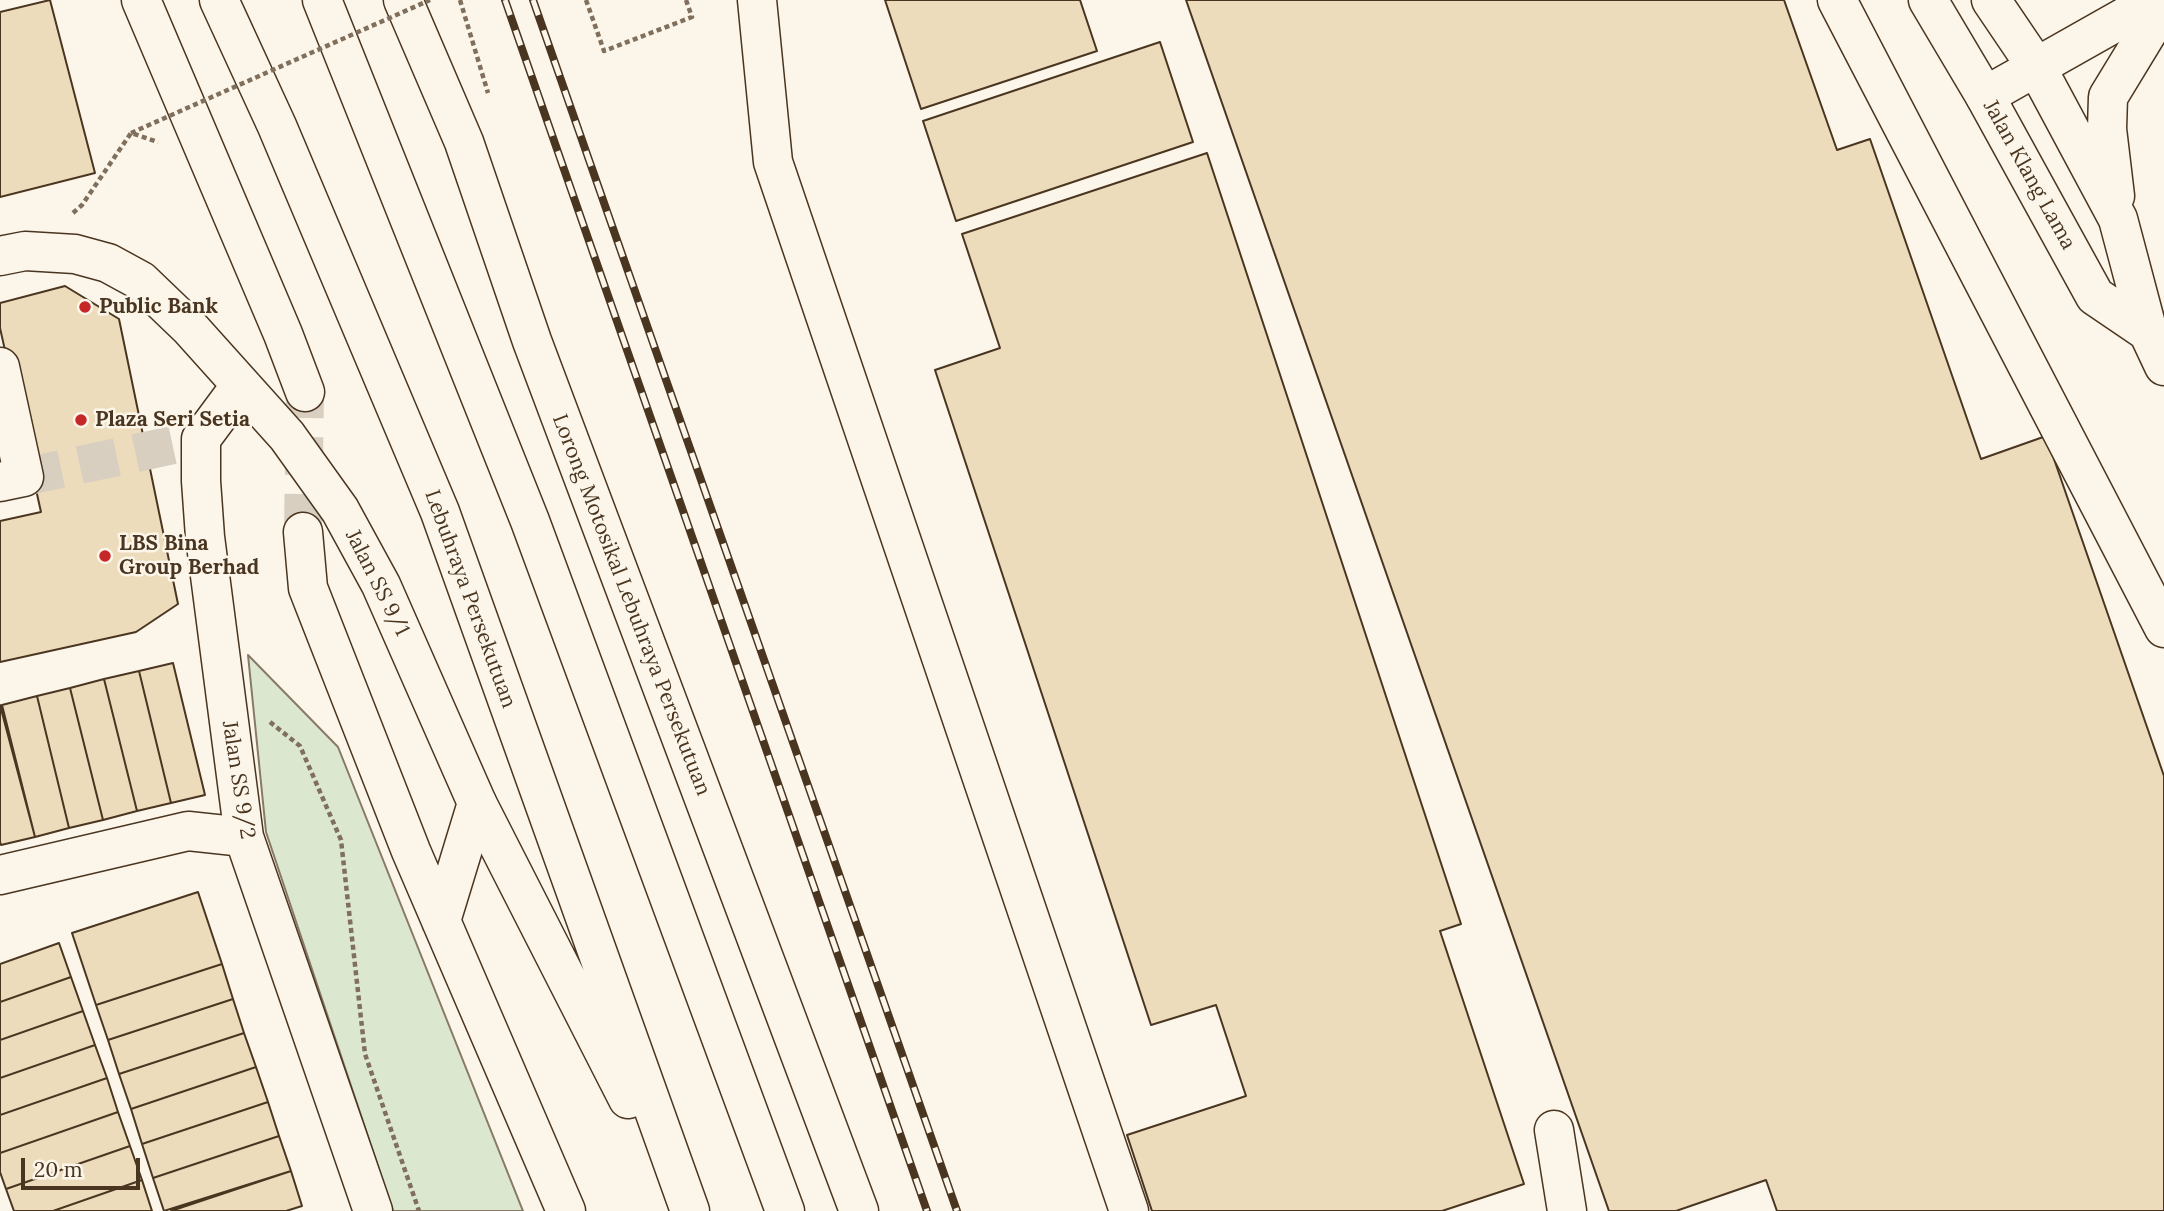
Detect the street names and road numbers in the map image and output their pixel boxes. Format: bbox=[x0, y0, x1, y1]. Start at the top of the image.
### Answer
street label: Jalan Klang Lama bbox=[1978, 96, 2080, 254]
street label: Lorong Motosikal Lebuhraya Persekutuan bbox=[546, 411, 716, 799]
street label: Lebuhraya Persekutuan bbox=[419, 487, 521, 711]
street label: Jalan SS 9/1 bbox=[340, 526, 414, 640]
street label: Jalan SS 9/2 bbox=[216, 719, 260, 841]

